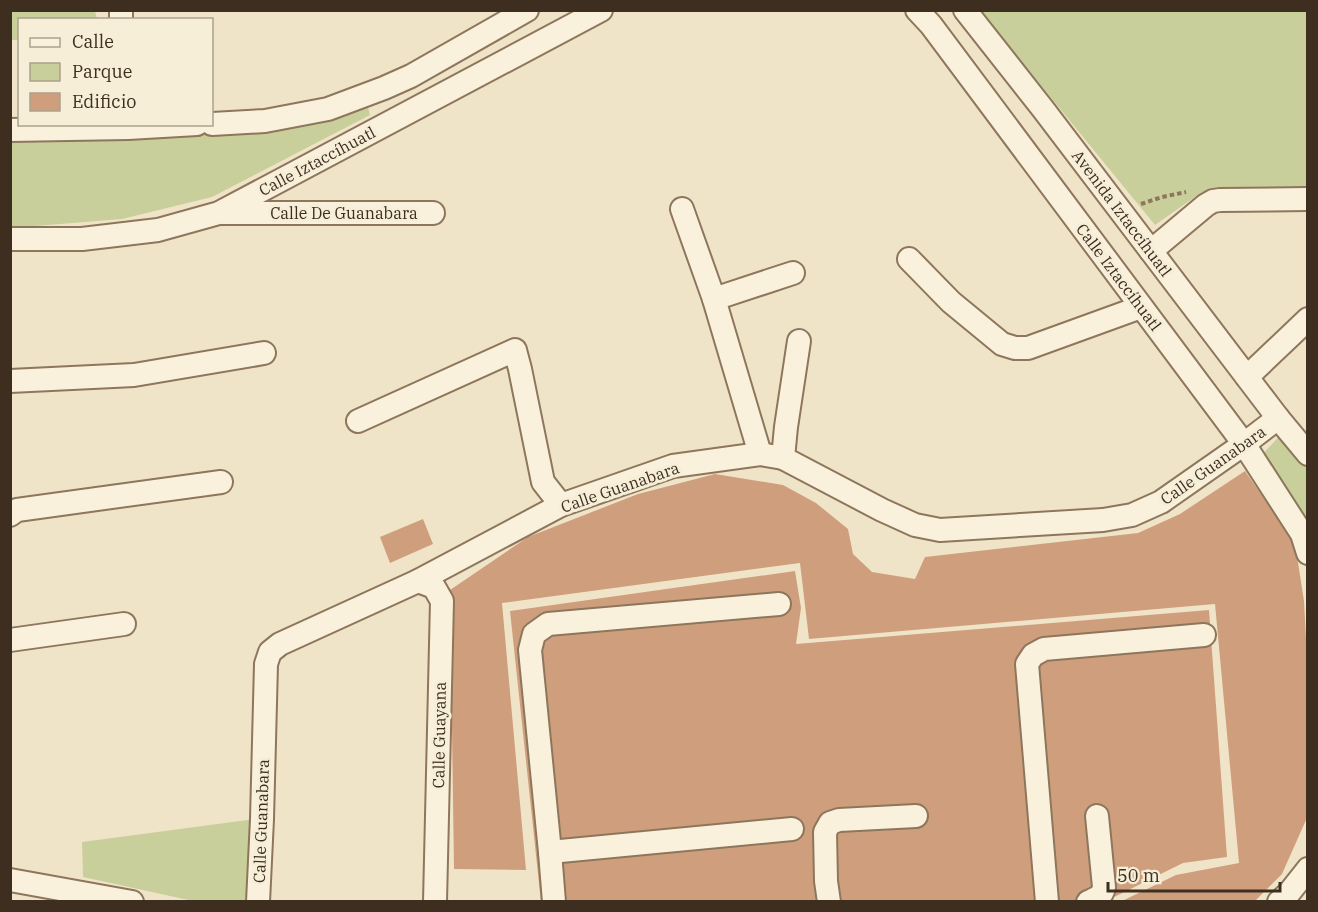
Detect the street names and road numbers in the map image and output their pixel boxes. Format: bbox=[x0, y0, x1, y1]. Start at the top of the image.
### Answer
street label: Calle Iztaccíhuatl bbox=[255, 122, 379, 200]
street label: Avenida Iztaccíhuatl bbox=[1068, 146, 1176, 280]
street label: Calle De Guanabara bbox=[270, 203, 418, 223]
street label: Calle Iztaccíhuatl bbox=[1072, 219, 1166, 335]
street label: Calle Guanabara bbox=[1156, 421, 1270, 509]
street label: Calle Guanabara bbox=[558, 457, 682, 517]
street label: Calle Guayana bbox=[428, 681, 450, 789]
street label: Calle Guanabara bbox=[249, 758, 273, 883]

